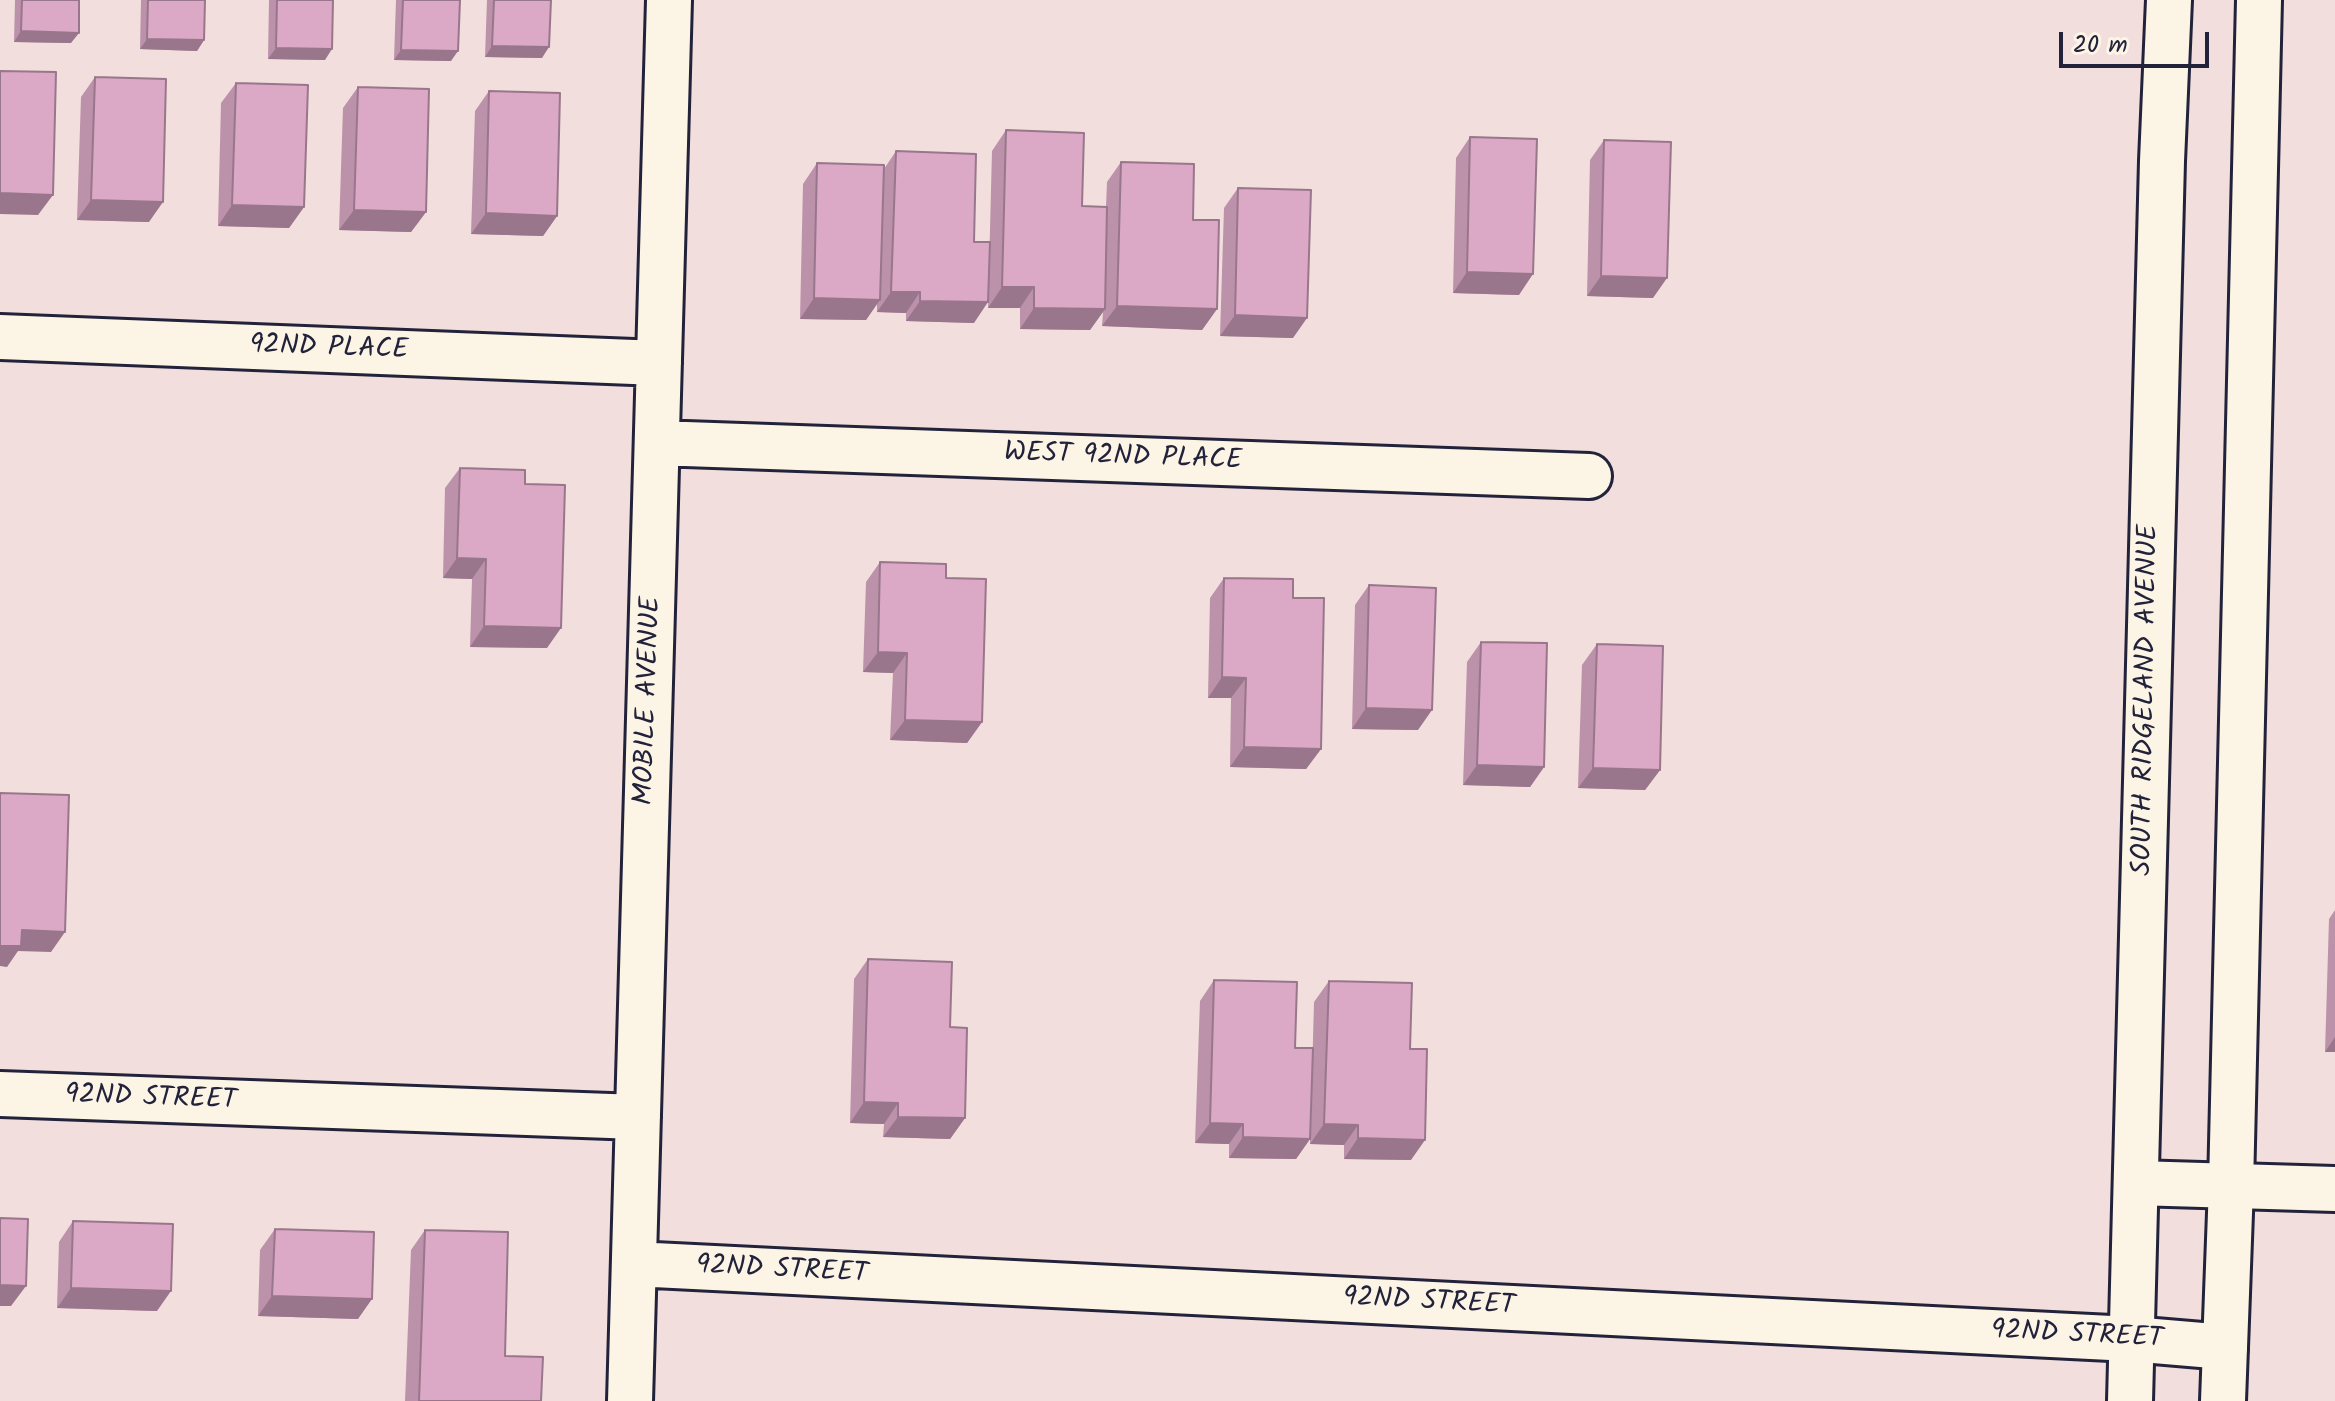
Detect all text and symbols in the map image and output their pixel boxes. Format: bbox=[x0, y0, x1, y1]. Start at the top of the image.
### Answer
scale bar bbox=[2063, 16, 2213, 66]
text: 20 m bbox=[2073, 26, 2128, 65]
street label: 92ND PLACE bbox=[249, 330, 409, 370]
street label: WEST 92ND PLACE bbox=[1003, 438, 1243, 480]
street label: SOUTH RIDGELAND AVENUE bbox=[2128, 524, 2168, 876]
street label: MOBILE AVENUE bbox=[630, 596, 670, 806]
street label: 92ND STREET bbox=[64, 1080, 238, 1120]
street label: 92ND STREET bbox=[695, 1251, 869, 1293]
street label: 92ND STREET bbox=[1342, 1283, 1516, 1325]
street label: 92ND STREET bbox=[1990, 1316, 2164, 1358]

